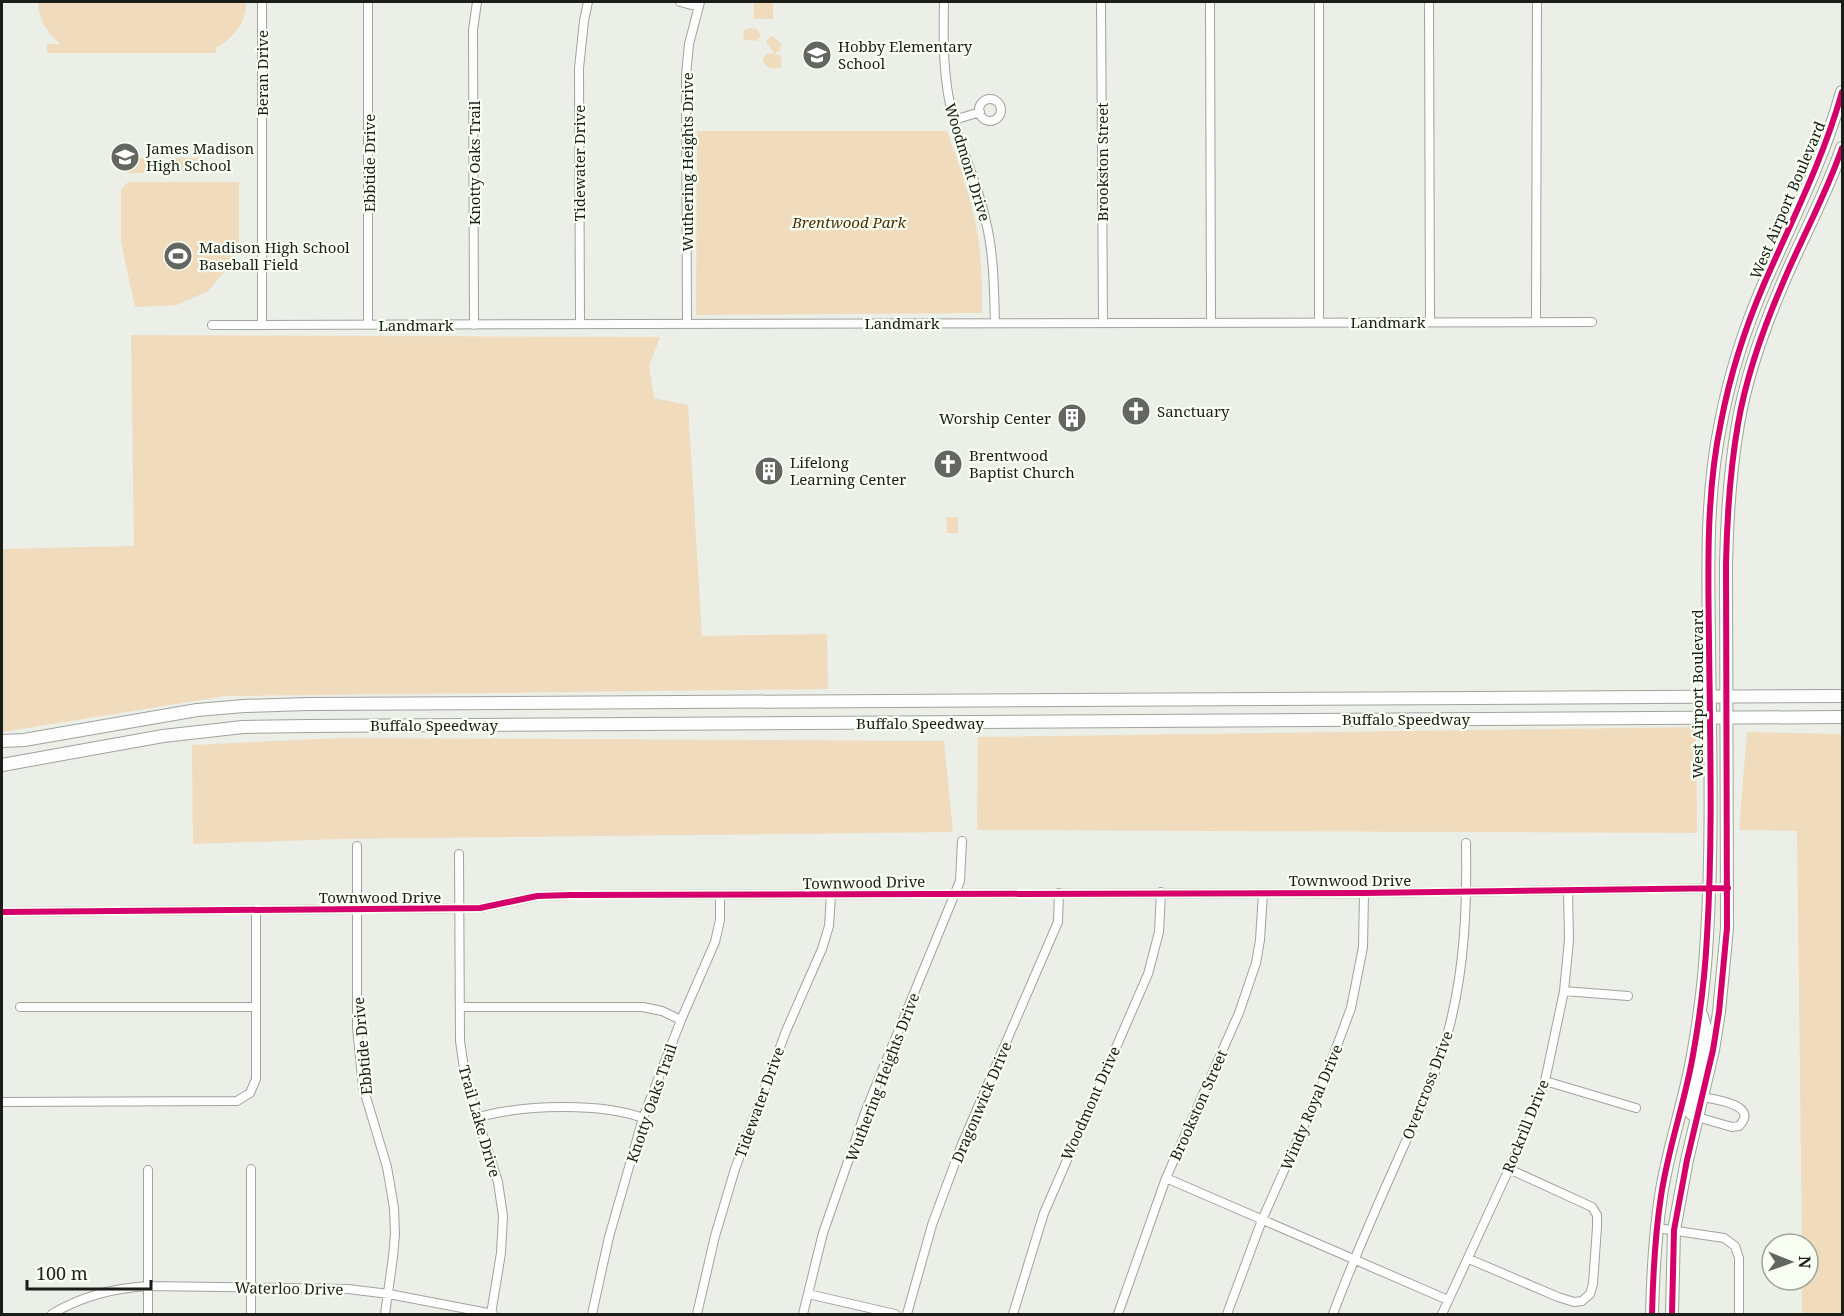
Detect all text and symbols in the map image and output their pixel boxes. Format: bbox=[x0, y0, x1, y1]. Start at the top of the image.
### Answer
street label: Beran Drive bbox=[252, 30, 272, 116]
place label: Hobby Elementary School bbox=[838, 36, 973, 73]
school or university icon: Hobby Elementary School bbox=[801, 39, 833, 71]
street label: Wuthering Heights Drive bbox=[677, 72, 697, 252]
street label: Knotty Oaks Trail bbox=[464, 100, 484, 225]
street label: Woodmont Drive bbox=[941, 101, 995, 223]
street label: Brookston Street bbox=[1092, 102, 1112, 222]
street label: Tidewater Drive bbox=[569, 105, 589, 221]
street label: Ebbtide Drive bbox=[359, 114, 379, 212]
street label: West Airport Boulevard bbox=[1745, 118, 1829, 282]
place label: James Madison High School bbox=[145, 138, 255, 175]
school or university icon: James Madison High School bbox=[109, 141, 141, 173]
park label: Brentwood Park bbox=[791, 212, 906, 232]
place label: Madison High School Baseball Field bbox=[199, 237, 350, 274]
sports icon: Madison High School Baseball Field bbox=[162, 240, 194, 272]
street label: Landmark bbox=[1350, 312, 1426, 332]
street label: Landmark bbox=[864, 313, 940, 333]
street label: Landmark bbox=[378, 315, 454, 335]
church icon: Sanctuary bbox=[1120, 395, 1152, 427]
place label: Sanctuary bbox=[1157, 401, 1230, 421]
building icon: Worship Center bbox=[1056, 402, 1088, 434]
place label: Worship Center bbox=[939, 408, 1051, 428]
place label: Brentwood Baptist Church bbox=[969, 445, 1075, 482]
church icon: Brentwood Baptist Church bbox=[932, 448, 964, 480]
place label: Lifelong Learning Center bbox=[790, 452, 906, 489]
building icon: Lifelong Learning Center bbox=[753, 455, 785, 487]
street label: West Airport Boulevard bbox=[1687, 609, 1707, 779]
street label: Buffalo Speedway bbox=[1342, 709, 1470, 729]
street label: Buffalo Speedway bbox=[856, 713, 984, 733]
street label: Buffalo Speedway bbox=[370, 715, 498, 735]
street label: Townwood Drive bbox=[1289, 870, 1411, 890]
street label: Townwood Drive bbox=[803, 871, 925, 893]
street label: Townwood Drive bbox=[319, 887, 441, 907]
street label: Wuthering Heights Drive bbox=[841, 990, 923, 1164]
street label: Ebbtide Drive bbox=[348, 996, 376, 1096]
street label: Overcross Drive bbox=[1397, 1028, 1457, 1142]
street label: Dragonwick Drive bbox=[946, 1038, 1016, 1166]
street label: Knotty Oaks Trail bbox=[621, 1040, 681, 1165]
street label: Windy Royal Drive bbox=[1275, 1041, 1347, 1173]
street label: Woodmont Drive bbox=[1056, 1043, 1124, 1163]
street label: Tidewater Drive bbox=[730, 1044, 788, 1160]
street label: Brookston Street bbox=[1165, 1047, 1231, 1163]
street label: Trail Lake Drive bbox=[454, 1063, 506, 1179]
street label: Rockrill Drive bbox=[1497, 1076, 1553, 1176]
north arrow bbox=[1760, 1232, 1820, 1292]
scale bar bbox=[27, 1253, 152, 1291]
text: N bbox=[1794, 1256, 1816, 1269]
text: 100 m bbox=[36, 1261, 88, 1285]
street label: Waterloo Drive bbox=[234, 1277, 344, 1299]

